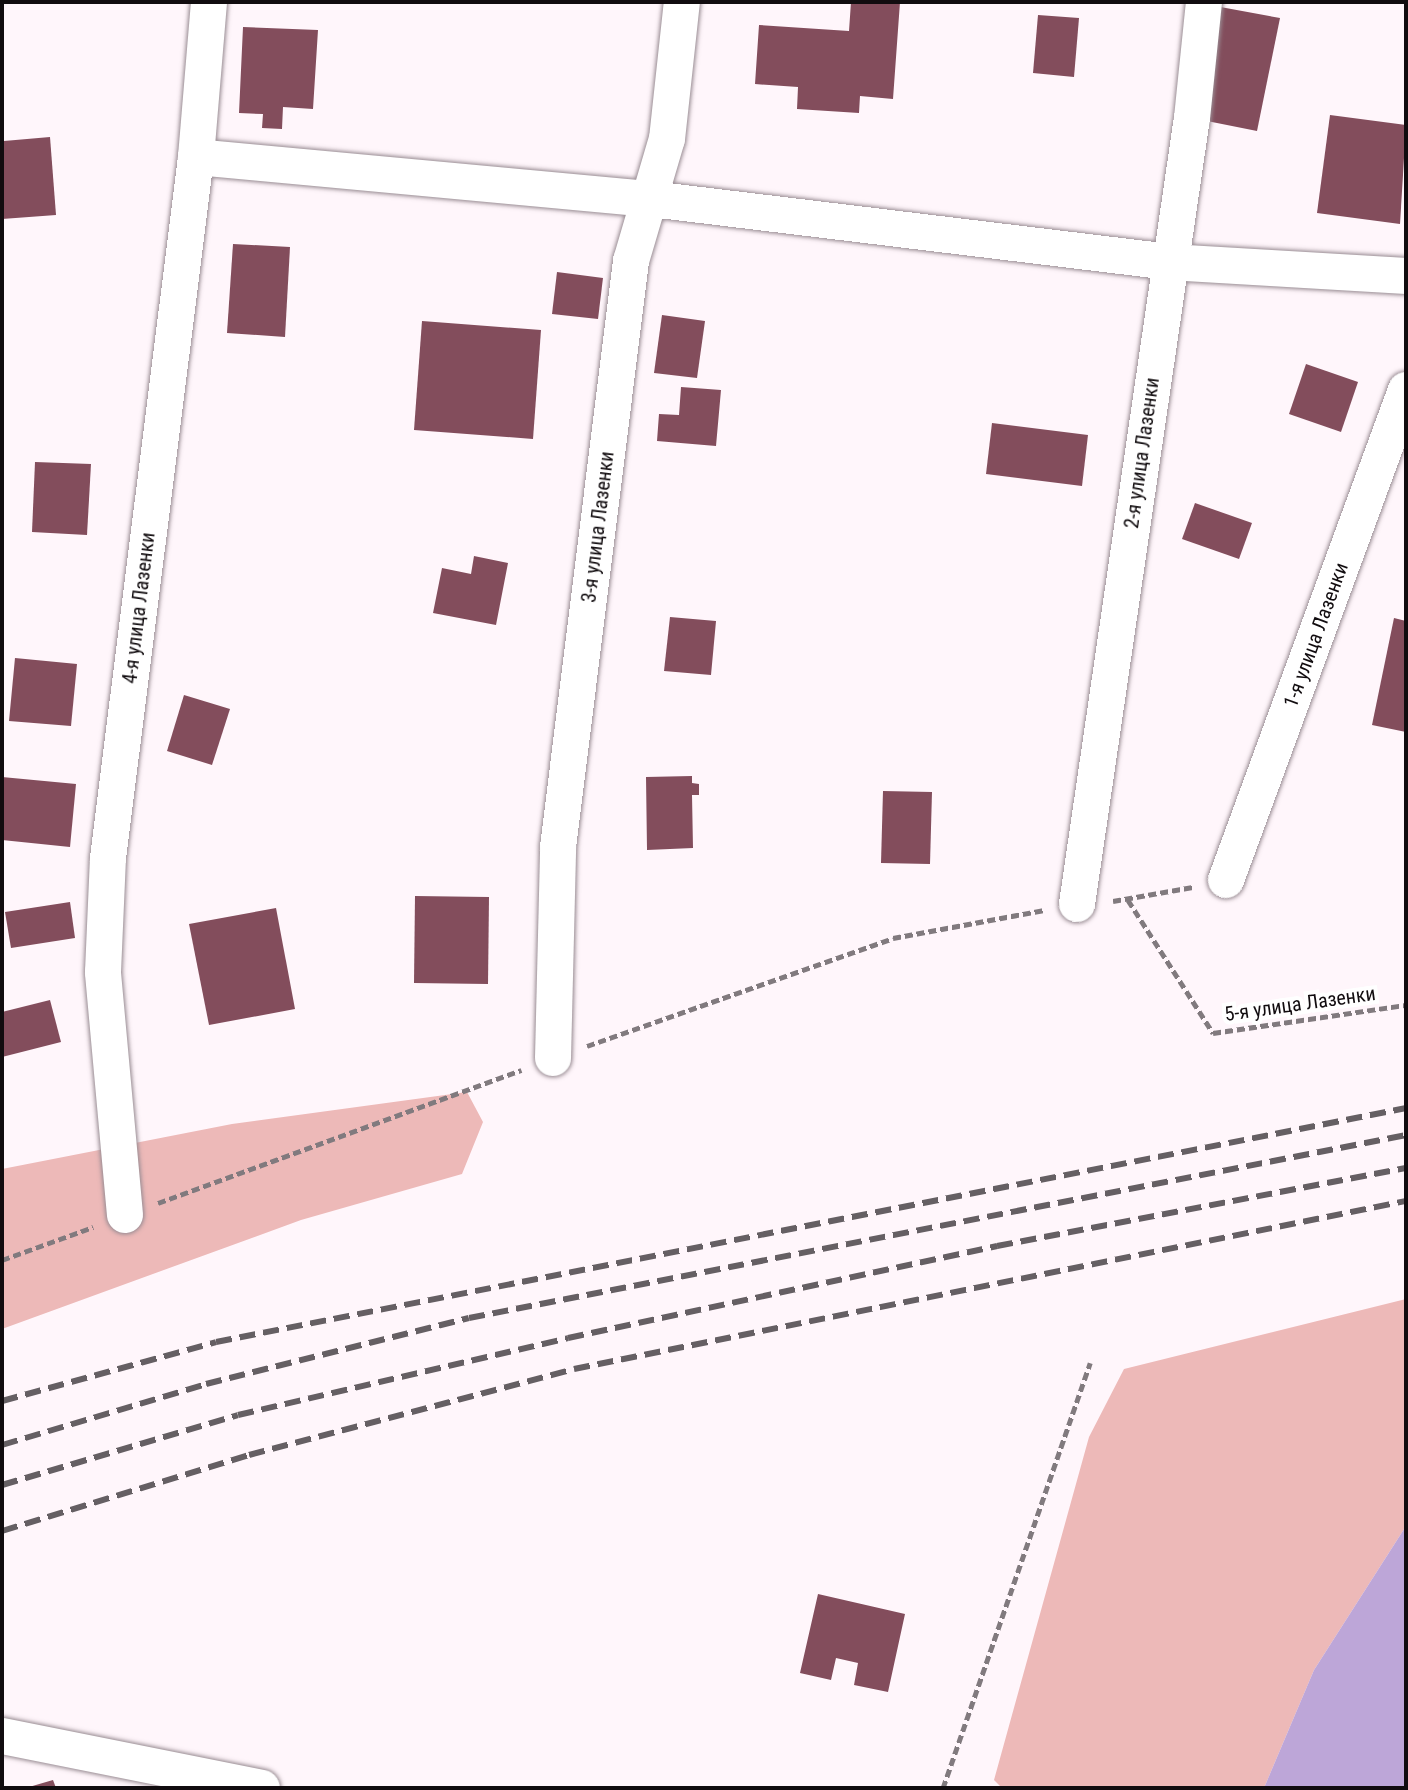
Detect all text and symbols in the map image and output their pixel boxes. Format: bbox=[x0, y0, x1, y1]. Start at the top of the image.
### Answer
street label: 2-я улица Лазенки bbox=[1120, 376, 1164, 530]
street label: 3-я улица Лазенки bbox=[577, 450, 619, 604]
street label: 4-я улица Лазенки bbox=[118, 531, 160, 685]
street label: 1-я улица Лазенки bbox=[1279, 559, 1353, 711]
street label: 5-я улица Лазенки bbox=[1223, 982, 1377, 1026]

